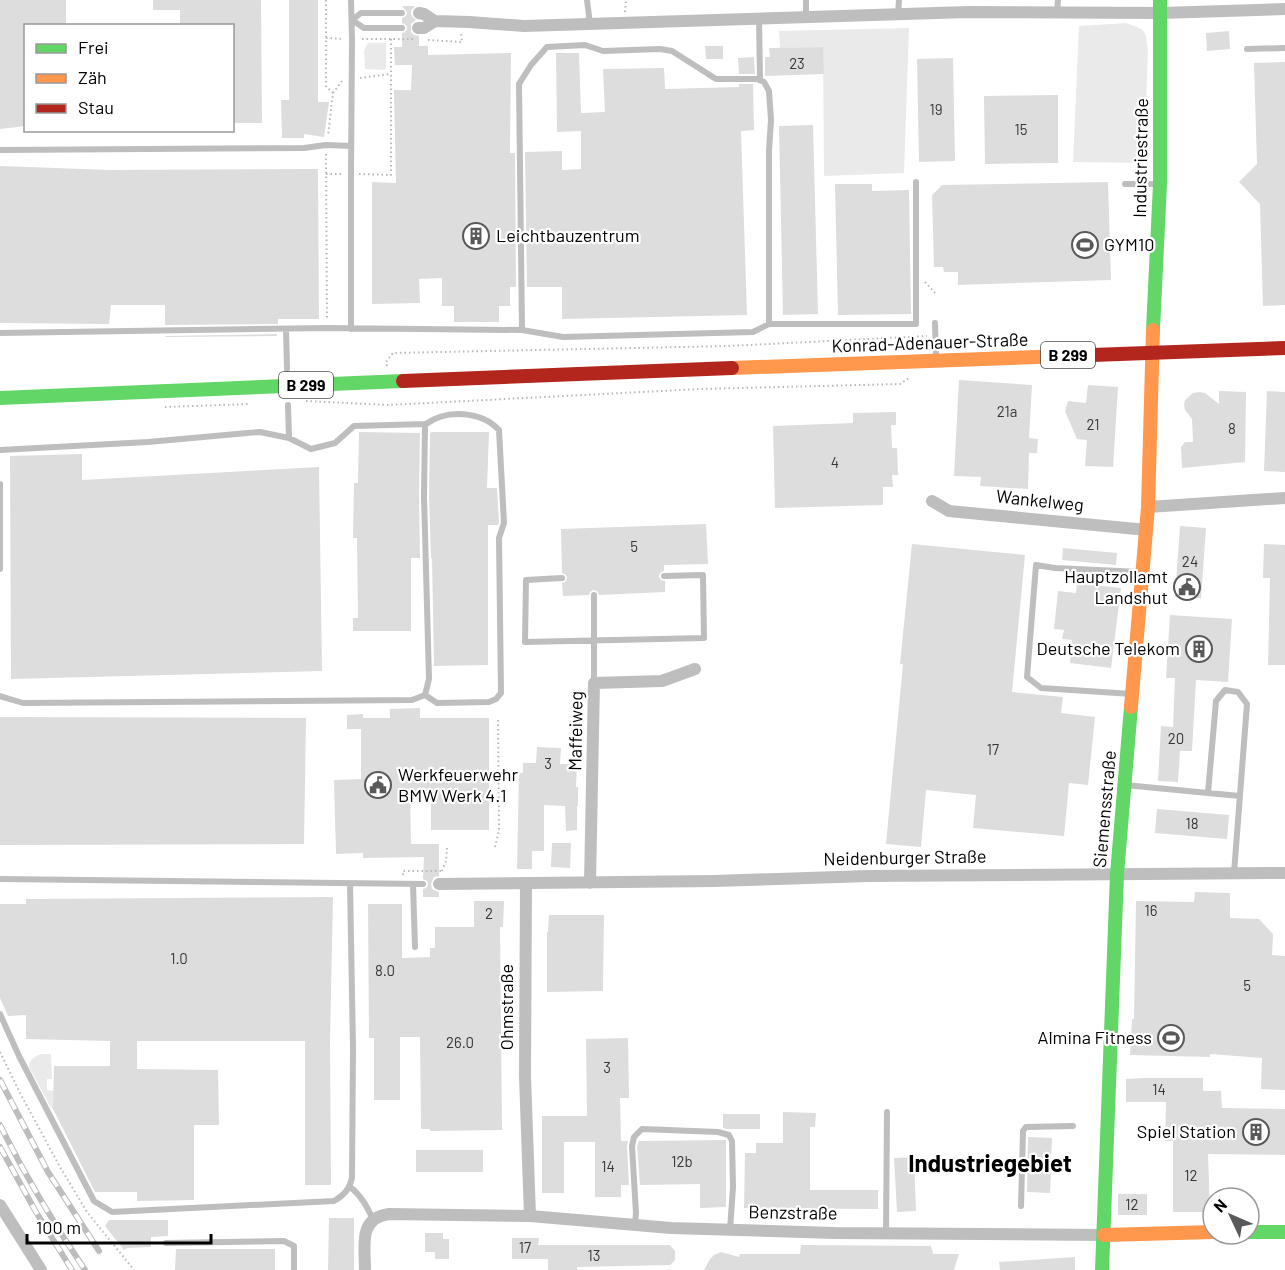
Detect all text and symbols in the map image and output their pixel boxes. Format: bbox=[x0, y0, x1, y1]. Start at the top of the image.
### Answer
legend bbox=[24, 24, 234, 132]
text: Frei bbox=[78, 36, 109, 58]
house number: 23 bbox=[789, 54, 805, 72]
text: Zäh bbox=[78, 66, 107, 88]
text: Stau bbox=[78, 96, 114, 118]
street label: Industriestraße bbox=[1128, 98, 1152, 218]
house number: 19 bbox=[929, 100, 943, 118]
house number: 15 bbox=[1015, 120, 1027, 138]
building icon: Leichtbauzentrum bbox=[461, 221, 491, 251]
place label: Leichtbauzentrum bbox=[496, 224, 640, 246]
sports icon: GYM10 bbox=[1070, 230, 1100, 260]
place label: GYM10 bbox=[1104, 233, 1154, 255]
street label: Konrad-Adenauer-Straße bbox=[831, 328, 1029, 356]
road number: B 299 bbox=[1041, 342, 1095, 368]
road number: B 299 bbox=[279, 372, 333, 398]
house number: 21a bbox=[997, 402, 1017, 420]
house number: 21 bbox=[1086, 415, 1100, 433]
house number: 8 bbox=[1228, 419, 1236, 437]
house number: 4 bbox=[831, 453, 839, 471]
street label: Wankelweg bbox=[995, 484, 1085, 516]
house number: 5 bbox=[630, 537, 638, 555]
house number: 24 bbox=[1182, 552, 1198, 570]
place label: Hauptzollamt Landshut bbox=[1064, 565, 1168, 608]
public building icon: Hauptzollamt Landshut bbox=[1172, 572, 1202, 602]
building icon: Deutsche Telekom bbox=[1184, 634, 1214, 664]
place label: Deutsche Telekom bbox=[1037, 637, 1180, 659]
street label: Maffeiweg bbox=[563, 691, 587, 771]
house number: 20 bbox=[1168, 729, 1184, 747]
house number: 17 bbox=[987, 740, 999, 758]
street label: Siemensstraße bbox=[1088, 749, 1120, 868]
house number: 3 bbox=[544, 754, 552, 772]
place label: Werkfeuerwehr BMW Werk 4.1 bbox=[398, 763, 519, 806]
public building icon: Werkfeuerwehr BMW Werk 4.1 bbox=[363, 770, 393, 800]
house number: 18 bbox=[1185, 814, 1199, 832]
street label: Neidenburger Straße bbox=[823, 845, 987, 869]
house number: 16 bbox=[1145, 901, 1157, 919]
house number: 2 bbox=[485, 904, 493, 922]
house number: 1.0 bbox=[170, 949, 188, 967]
house number: 8.0 bbox=[375, 961, 395, 979]
street label: Ohmstraße bbox=[495, 964, 517, 1050]
house number: 5 bbox=[1243, 976, 1251, 994]
sports icon: Almina Fitness bbox=[1156, 1023, 1186, 1053]
place label: Almina Fitness bbox=[1038, 1026, 1152, 1048]
house number: 26.0 bbox=[446, 1033, 474, 1051]
house number: 3 bbox=[603, 1058, 611, 1076]
house number: 14 bbox=[1152, 1080, 1166, 1098]
building icon: Spiel Station bbox=[1241, 1117, 1271, 1147]
place label: Spiel Station bbox=[1137, 1120, 1236, 1142]
district label: Industriegebiet bbox=[908, 1148, 1072, 1177]
house number: 12b bbox=[671, 1152, 693, 1170]
house number: 14 bbox=[601, 1157, 615, 1175]
house number: 12 bbox=[1184, 1166, 1198, 1184]
north arrow bbox=[1201, 1186, 1261, 1246]
house number: 12 bbox=[1125, 1195, 1139, 1213]
text: N bbox=[1209, 1195, 1230, 1216]
street label: Benzstraße bbox=[748, 1200, 838, 1224]
scale bar bbox=[27, 1207, 212, 1245]
text: 100 m bbox=[36, 1216, 81, 1238]
house number: 17 bbox=[519, 1238, 531, 1256]
house number: 13 bbox=[588, 1246, 600, 1264]

